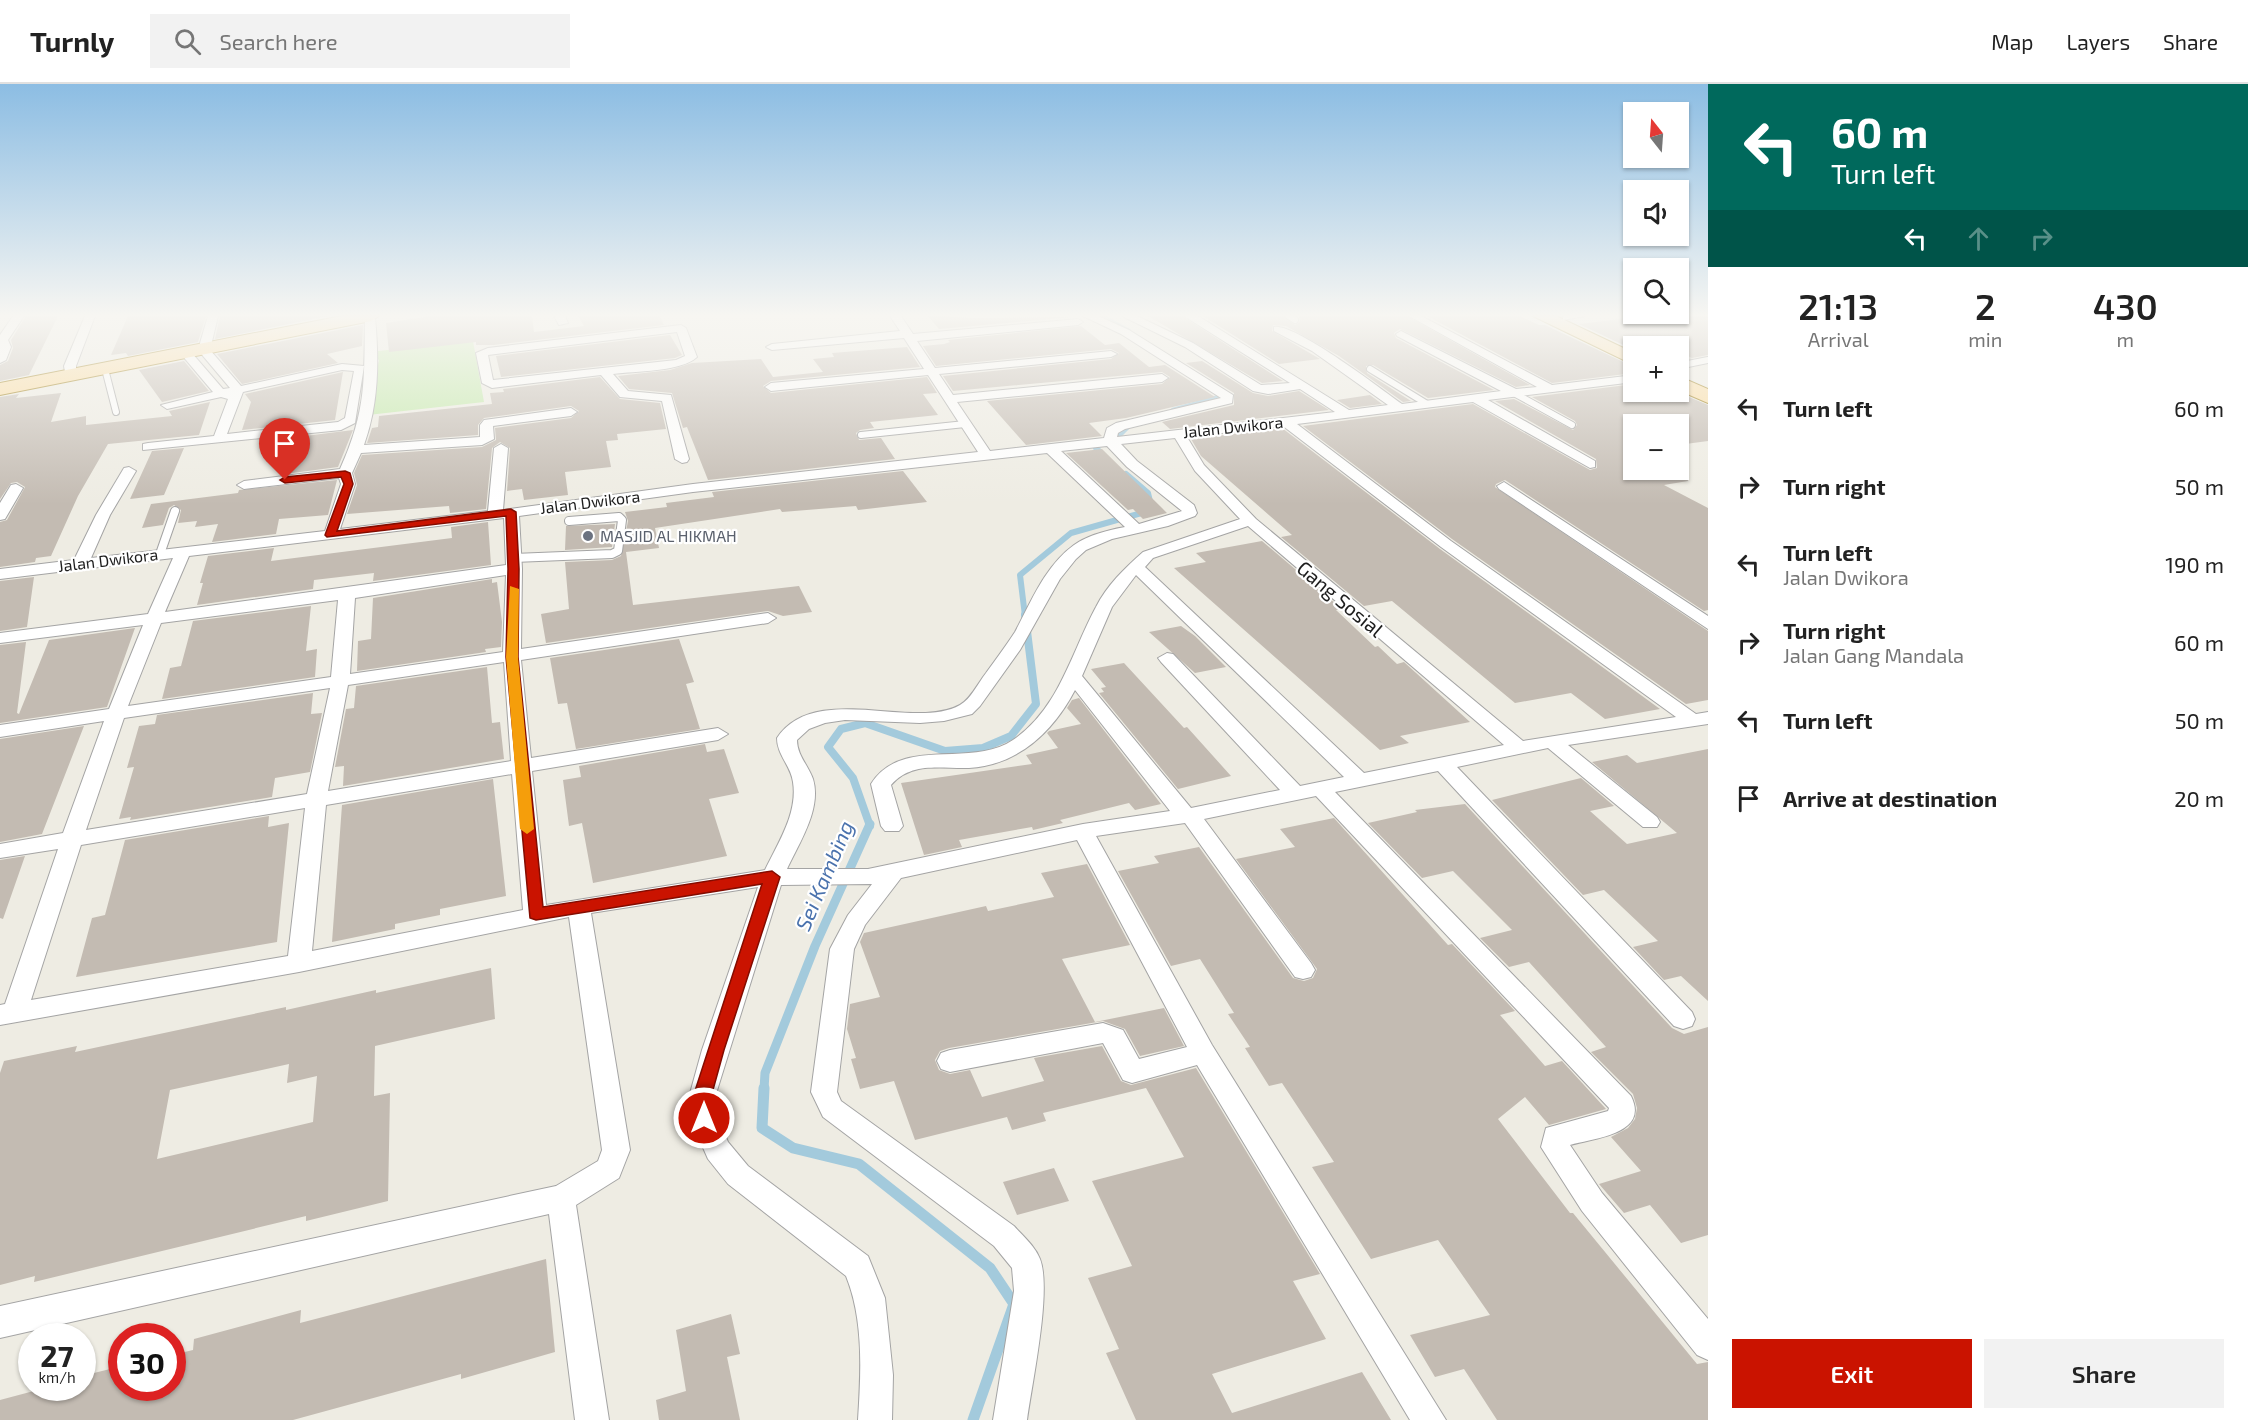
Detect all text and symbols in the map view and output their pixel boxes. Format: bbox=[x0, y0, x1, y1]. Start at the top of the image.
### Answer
search box bbox=[150, 14, 570, 68]
text: Turnly bbox=[30, 24, 114, 58]
icon: search bbox=[171, 25, 204, 58]
text: Search here bbox=[219, 28, 338, 54]
text: Map bbox=[1991, 29, 2033, 54]
text: Layers bbox=[2066, 29, 2130, 54]
text: Share bbox=[2163, 29, 2218, 54]
north arrow bbox=[1623, 102, 1689, 168]
map controls bbox=[1623, 102, 1689, 480]
text: 60 m bbox=[1831, 106, 1928, 156]
icon: left bbox=[1732, 108, 1810, 186]
text: Turn left bbox=[1831, 157, 1935, 189]
button: sound bbox=[1623, 180, 1689, 246]
icon: left bbox=[1899, 222, 1932, 255]
icon: ahead bbox=[1962, 222, 1995, 255]
icon: right bbox=[2025, 222, 2058, 255]
button: search bbox=[1623, 258, 1689, 324]
text: 21:13 bbox=[1798, 284, 1878, 327]
text: 2 bbox=[1975, 284, 1996, 327]
text: 430 bbox=[2093, 284, 2158, 327]
text: Arrival bbox=[1808, 327, 1869, 351]
text: min bbox=[1968, 327, 2002, 351]
text: m bbox=[2116, 327, 2134, 351]
button: + bbox=[1623, 336, 1689, 402]
icon: left bbox=[1732, 392, 1765, 425]
text: Turn left bbox=[1783, 395, 1872, 421]
text: 60 m bbox=[2174, 395, 2224, 421]
street label: Jalan Dwikora bbox=[1182, 412, 1284, 441]
button: − bbox=[1623, 414, 1689, 480]
pin bbox=[259, 418, 310, 480]
icon: arrive bbox=[268, 427, 301, 460]
icon: right bbox=[1732, 470, 1765, 503]
text: Turn right bbox=[1783, 473, 1885, 499]
text: 50 m bbox=[2175, 473, 2224, 499]
street label: Jalan Dwikora bbox=[539, 486, 641, 517]
place label: MASJID AL HIKMAH bbox=[600, 526, 737, 545]
marker: MASJID AL HIKMAH bbox=[581, 529, 595, 543]
text: Turn left bbox=[1783, 539, 1872, 565]
street label: Jalan Dwikora bbox=[57, 544, 159, 575]
icon: left bbox=[1732, 548, 1765, 581]
text: 190 m bbox=[2165, 551, 2224, 577]
street label: Gang Sosial bbox=[1293, 555, 1389, 641]
text: Jalan Dwikora bbox=[1783, 565, 1909, 589]
text: Turn right bbox=[1783, 617, 1885, 643]
icon: right bbox=[1732, 626, 1765, 659]
text: 60 m bbox=[2174, 629, 2224, 655]
text: Jalan Gang Mandala bbox=[1783, 643, 1964, 667]
icon: left bbox=[1732, 704, 1765, 737]
text: Turn left bbox=[1783, 707, 1872, 733]
text: 50 m bbox=[2175, 707, 2224, 733]
icon: arrive bbox=[1732, 782, 1765, 815]
text: Arrive at destination bbox=[1783, 785, 1997, 811]
text: 20 m bbox=[2174, 785, 2224, 811]
water label: Sei Kambing bbox=[789, 817, 858, 934]
position arrow bbox=[672, 1086, 736, 1150]
speed limit sign: 30 bbox=[108, 1323, 186, 1401]
text: 27 bbox=[40, 1337, 74, 1373]
button: Exit bbox=[1732, 1339, 1972, 1408]
button: Share bbox=[1984, 1339, 2224, 1408]
text: km/h bbox=[38, 1368, 76, 1386]

